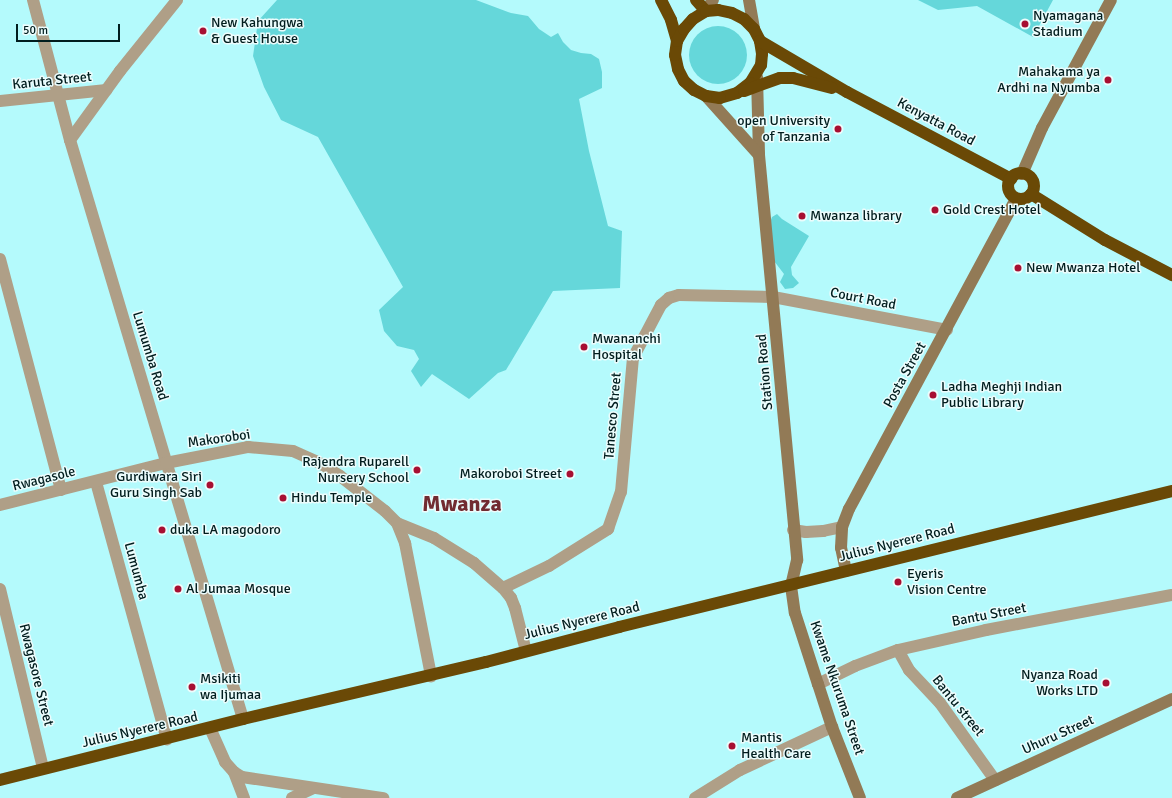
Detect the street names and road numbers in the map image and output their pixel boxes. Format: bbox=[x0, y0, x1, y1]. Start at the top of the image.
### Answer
street label: Karuta Street bbox=[11, 68, 93, 94]
street label: Kenyatta Road bbox=[894, 94, 978, 150]
street label: Court Road bbox=[829, 284, 897, 314]
street label: Lumumba Road bbox=[128, 309, 172, 403]
street label: Station Road bbox=[753, 333, 777, 411]
street label: Posta Street bbox=[880, 339, 930, 411]
street label: Tanesco Street bbox=[601, 372, 625, 460]
street label: Makoroboi bbox=[187, 426, 251, 452]
street label: Rwagasole bbox=[11, 463, 77, 495]
street label: Julius Nyerere Road bbox=[838, 521, 956, 565]
street label: Lumumba bbox=[120, 540, 152, 602]
street label: Julius Nyerere Road bbox=[523, 599, 641, 643]
street label: Bantu Street bbox=[950, 600, 1028, 630]
street label: Kwame Nkuruma Street bbox=[806, 619, 868, 757]
street label: Rwagasore Street bbox=[15, 622, 57, 728]
street label: Bantu street bbox=[928, 672, 988, 740]
street label: Julius Nyerere Road bbox=[80, 709, 200, 751]
street label: Uhuru Street bbox=[1019, 712, 1097, 758]

